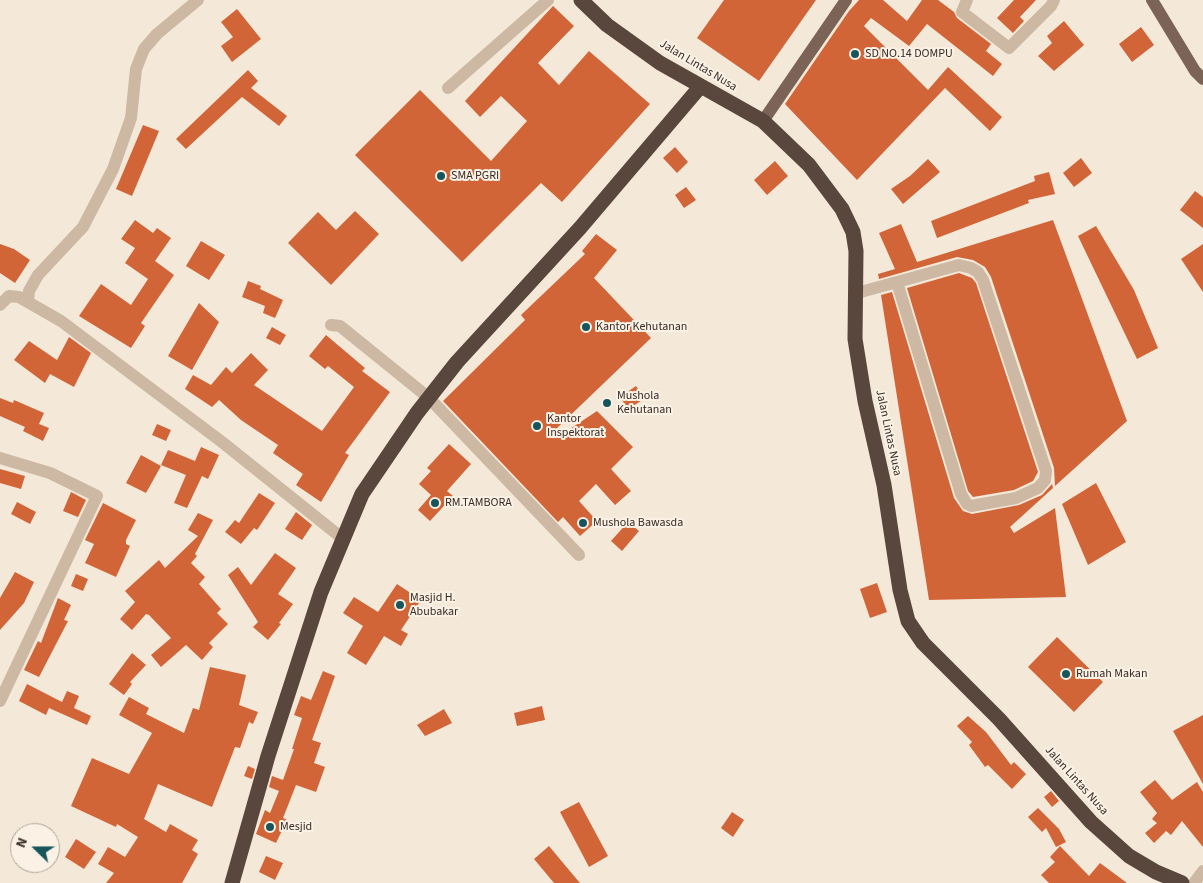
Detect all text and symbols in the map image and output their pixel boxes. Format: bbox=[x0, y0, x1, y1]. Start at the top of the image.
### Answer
street label: Jalan Lintas Nusa bbox=[657, 37, 739, 95]
place label: SD NO.14 DOMPU bbox=[865, 47, 953, 61]
marker: SD NO.14 DOMPU bbox=[849, 48, 861, 60]
place label: SMA PGRI bbox=[451, 169, 499, 183]
marker: SMA PGRI bbox=[435, 170, 447, 182]
place label: Kantor Kehutanan bbox=[596, 320, 687, 334]
marker: Kantor Kehutanan bbox=[580, 321, 592, 333]
place label: Mushola Kehutanan bbox=[617, 389, 672, 417]
street label: Jalan Lintas Nusa bbox=[872, 389, 904, 477]
marker: Mushola Kehutanan bbox=[601, 397, 613, 409]
place label: Kantor Inspektorat bbox=[547, 412, 604, 440]
marker: Kantor Inspektorat bbox=[531, 420, 543, 432]
place label: RM.TAMBORA bbox=[445, 496, 512, 510]
marker: RM.TAMBORA bbox=[429, 497, 441, 509]
place label: Mushola Bawasda bbox=[593, 516, 683, 530]
marker: Mushola Bawasda bbox=[577, 517, 589, 529]
place label: Masjid H. Abubakar bbox=[410, 591, 458, 619]
marker: Masjid H. Abubakar bbox=[394, 599, 406, 611]
place label: Rumah Makan bbox=[1076, 667, 1147, 681]
marker: Rumah Makan bbox=[1060, 668, 1072, 680]
street label: Jalan Lintas Nusa bbox=[1041, 744, 1111, 818]
place label: Mesjid bbox=[280, 820, 312, 834]
marker: Mesjid bbox=[264, 821, 276, 833]
north arrow bbox=[10, 823, 60, 873]
text: N bbox=[11, 835, 33, 851]

